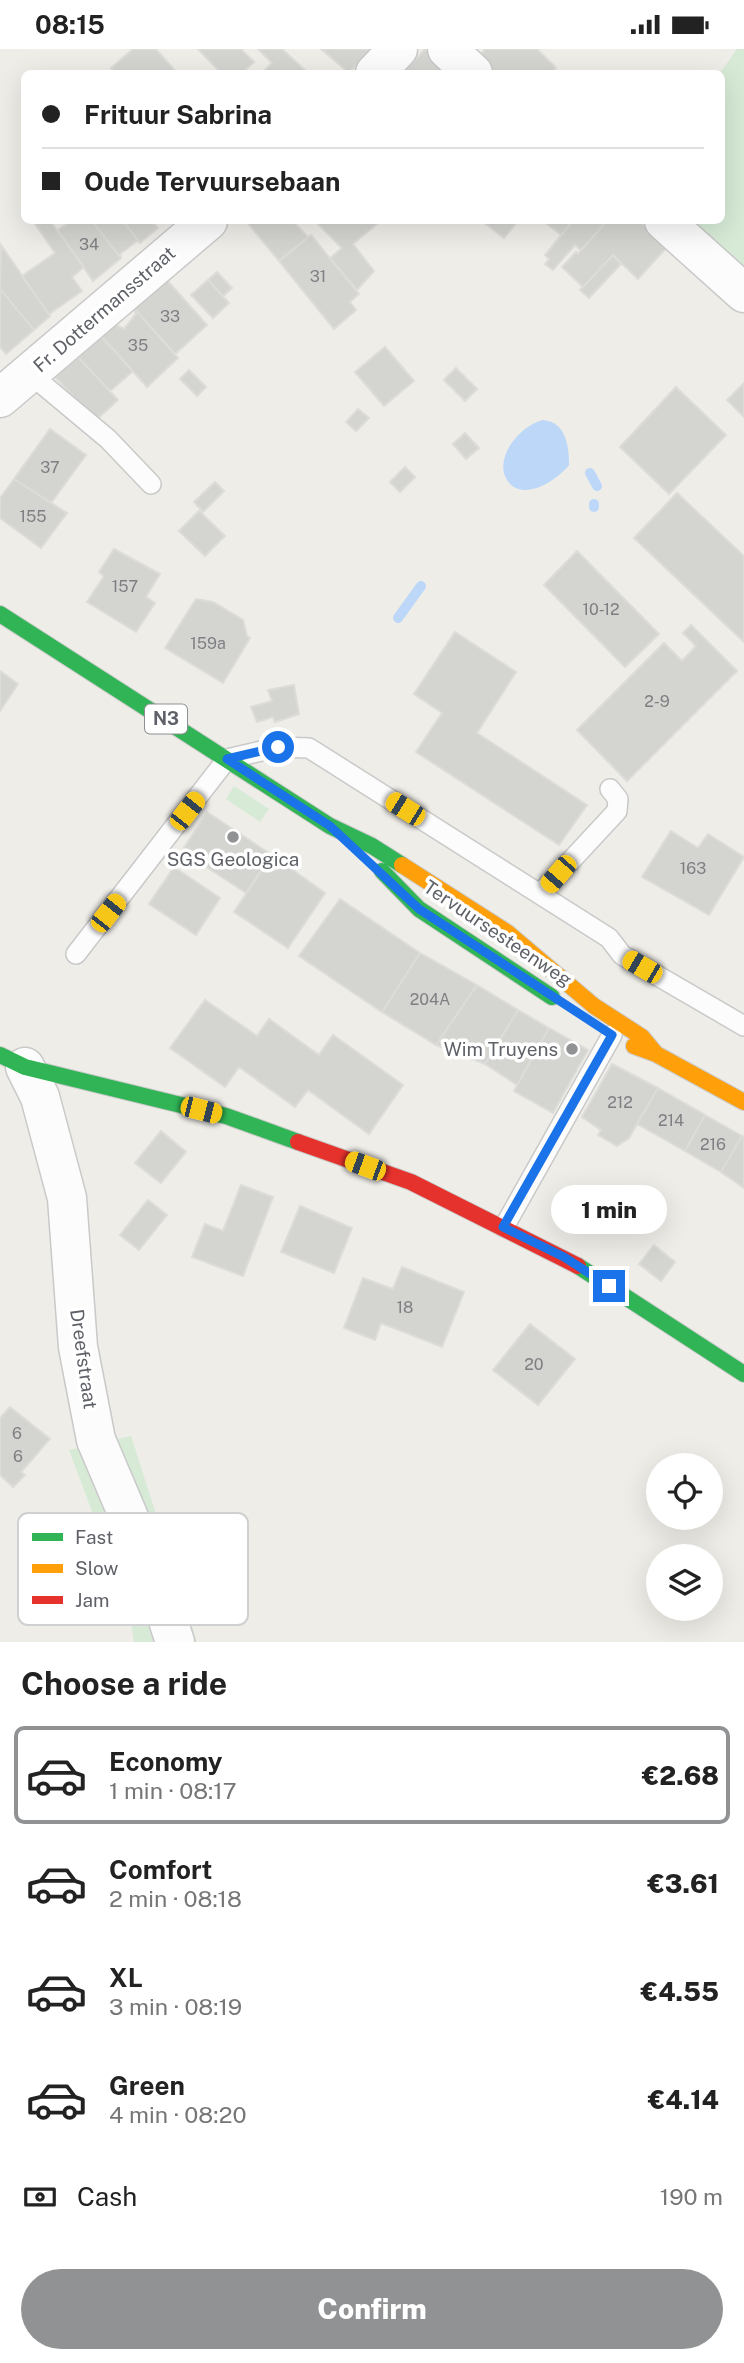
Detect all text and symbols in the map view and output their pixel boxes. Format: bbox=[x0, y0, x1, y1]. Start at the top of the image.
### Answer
text: 08:15 bbox=[35, 9, 105, 40]
text: Frituur Sabrina bbox=[84, 99, 272, 130]
text: Oude Tervuursebaan bbox=[84, 166, 340, 197]
house number: 34 bbox=[79, 235, 99, 254]
street label: Fr. Dottermansstraat bbox=[29, 241, 179, 377]
house number: 31 bbox=[310, 267, 326, 286]
house number: 33 bbox=[160, 307, 180, 326]
house number: 35 bbox=[128, 336, 148, 355]
house number: 37 bbox=[40, 458, 60, 477]
house number: 155 bbox=[19, 507, 47, 526]
house number: 157 bbox=[112, 577, 138, 596]
house number: 10-12 bbox=[582, 600, 620, 619]
house number: 159a bbox=[190, 634, 226, 653]
house number: 2-9 bbox=[644, 692, 670, 711]
road number: N3 bbox=[145, 705, 187, 733]
route start bbox=[262, 731, 294, 763]
car bbox=[166, 788, 209, 834]
car bbox=[382, 789, 429, 829]
marker: SGS Geologica bbox=[225, 829, 241, 845]
place label: SGS Geologica bbox=[167, 848, 299, 870]
car bbox=[537, 851, 580, 897]
house number: 163 bbox=[680, 859, 706, 878]
street label: Tervuursesteenweg bbox=[420, 875, 576, 991]
car bbox=[87, 890, 130, 936]
car bbox=[619, 947, 666, 987]
house number: 204A bbox=[410, 990, 450, 1009]
place label: Wim Truyens bbox=[444, 1038, 558, 1060]
marker: Wim Truyens bbox=[564, 1041, 580, 1057]
house number: 212 bbox=[607, 1093, 633, 1112]
car bbox=[179, 1095, 224, 1125]
house number: 214 bbox=[658, 1111, 684, 1130]
house number: 216 bbox=[700, 1135, 726, 1154]
car bbox=[342, 1149, 389, 1183]
callout: 1 min bbox=[551, 1185, 667, 1233]
text: 1 min bbox=[581, 1196, 637, 1223]
route end bbox=[593, 1270, 625, 1302]
house number: 18 bbox=[397, 1298, 413, 1317]
street label: Dreefstraat bbox=[66, 1308, 102, 1410]
house number: 20 bbox=[524, 1355, 544, 1374]
house number: 6 bbox=[12, 1424, 22, 1443]
house number: 6 bbox=[13, 1447, 23, 1466]
map controls bbox=[646, 1453, 723, 1621]
button: locate bbox=[646, 1453, 723, 1530]
legend bbox=[18, 1513, 248, 1625]
text: Fast bbox=[75, 1526, 113, 1548]
button: layers bbox=[646, 1544, 723, 1621]
text: Slow bbox=[75, 1557, 119, 1579]
text: Jam bbox=[75, 1589, 109, 1611]
text: Choose a ride bbox=[21, 1665, 227, 1702]
icon: car bbox=[25, 1744, 88, 1807]
text: Economy bbox=[109, 1746, 222, 1777]
text: €2.68 bbox=[642, 1760, 719, 1791]
text: 1 min · 08:17 bbox=[109, 1777, 236, 1804]
icon: car bbox=[25, 1852, 88, 1915]
text: Comfort bbox=[109, 1854, 212, 1885]
text: €3.61 bbox=[647, 1868, 719, 1899]
text: 2 min · 08:18 bbox=[109, 1885, 242, 1912]
icon: car bbox=[25, 1960, 88, 2023]
text: XL bbox=[109, 1962, 143, 1993]
text: €4.55 bbox=[641, 1976, 719, 2007]
text: 3 min · 08:19 bbox=[109, 1993, 242, 2020]
icon: car bbox=[25, 2068, 88, 2131]
text: Green bbox=[109, 2070, 185, 2101]
text: €4.14 bbox=[648, 2084, 719, 2115]
text: 4 min · 08:20 bbox=[109, 2101, 247, 2128]
icon: cash bbox=[21, 2178, 59, 2216]
text: Cash bbox=[77, 2181, 137, 2212]
text: 190 m bbox=[660, 2183, 723, 2210]
button: Confirm bbox=[21, 2269, 723, 2349]

